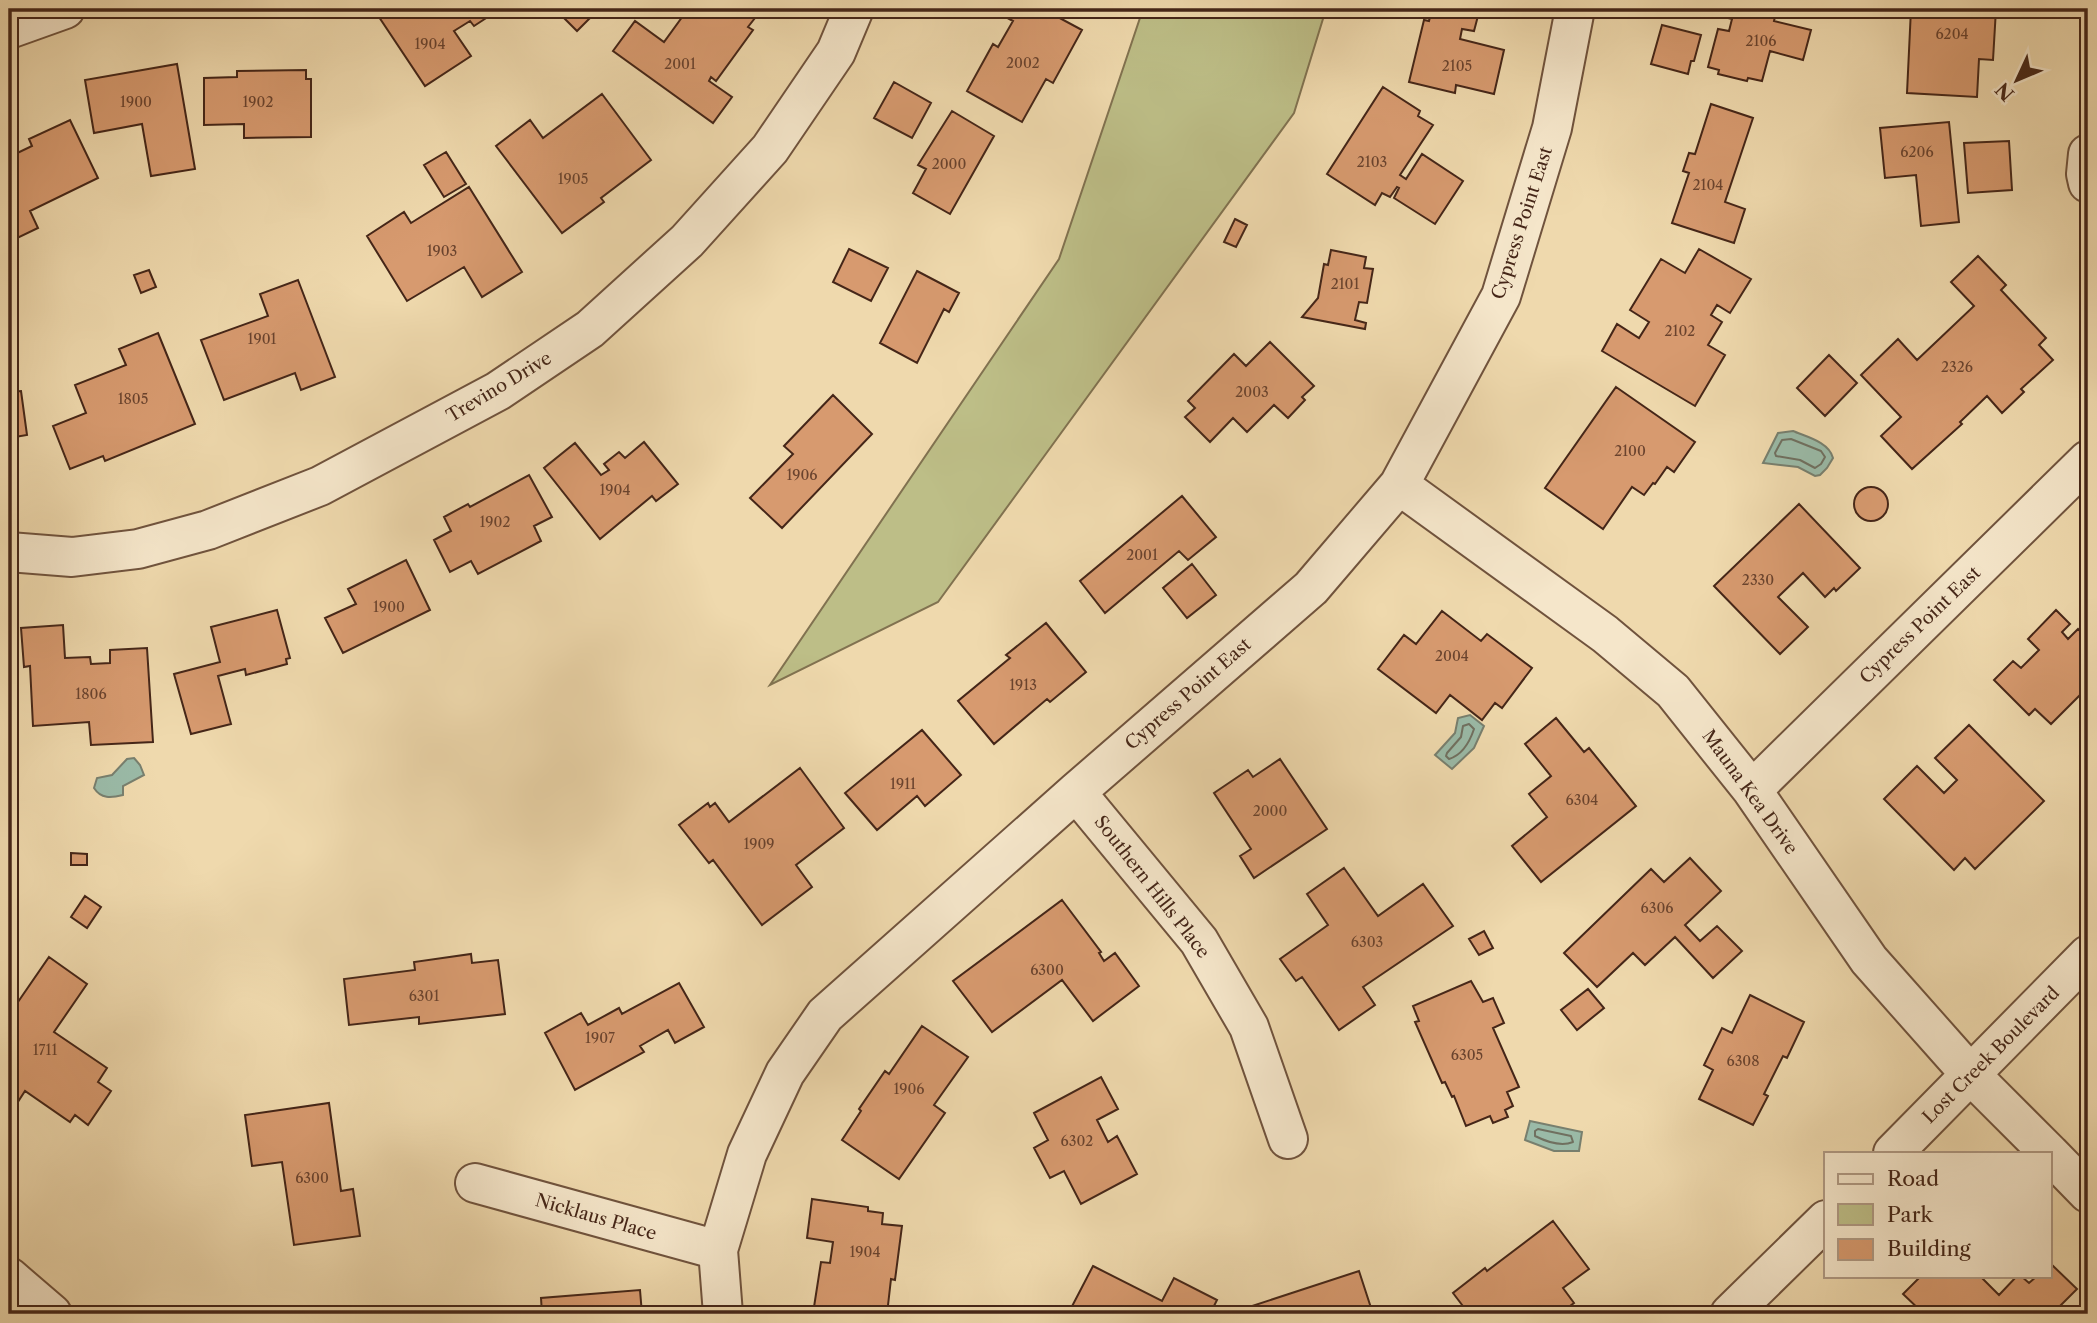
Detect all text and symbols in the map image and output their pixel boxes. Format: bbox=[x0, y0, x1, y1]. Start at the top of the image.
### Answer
house number: 6204 bbox=[1935, 25, 1969, 43]
house number: 2106 bbox=[1745, 32, 1777, 50]
house number: 1904 bbox=[414, 35, 446, 53]
north arrow bbox=[1982, 46, 2052, 116]
house number: 2002 bbox=[1006, 54, 1040, 72]
house number: 2001 bbox=[664, 55, 696, 73]
house number: 2105 bbox=[1442, 57, 1472, 75]
text: N bbox=[1991, 78, 2019, 105]
house number: 1900 bbox=[120, 93, 152, 111]
house number: 1902 bbox=[242, 93, 274, 111]
street label: Cypress Point East bbox=[1487, 143, 1557, 302]
house number: 6206 bbox=[1900, 143, 1934, 161]
house number: 2103 bbox=[1357, 153, 1387, 171]
house number: 2000 bbox=[932, 155, 966, 173]
house number: 1905 bbox=[558, 170, 588, 188]
house number: 2104 bbox=[1693, 176, 1723, 194]
house number: 1903 bbox=[427, 242, 457, 260]
house number: 2101 bbox=[1331, 275, 1359, 293]
house number: 2102 bbox=[1665, 322, 1695, 340]
house number: 1901 bbox=[248, 330, 277, 348]
street label: Trevino Drive bbox=[443, 347, 555, 427]
house number: 2326 bbox=[1941, 358, 1973, 376]
house number: 2003 bbox=[1235, 383, 1269, 401]
house number: 1805 bbox=[118, 390, 148, 408]
house number: 2100 bbox=[1614, 442, 1646, 460]
house number: 1906 bbox=[786, 466, 818, 484]
house number: 1904 bbox=[599, 481, 631, 499]
house number: 1902 bbox=[479, 513, 511, 531]
house number: 2001 bbox=[1126, 546, 1158, 564]
street label: Cypress Point East bbox=[1855, 561, 1985, 688]
house number: 2330 bbox=[1742, 571, 1774, 589]
house number: 1900 bbox=[373, 598, 405, 616]
street label: Cypress Point East bbox=[1121, 633, 1256, 755]
house number: 2004 bbox=[1435, 647, 1469, 665]
house number: 1913 bbox=[1009, 676, 1037, 694]
house number: 1806 bbox=[75, 685, 107, 703]
street label: Mauna Kea Drive bbox=[1697, 725, 1803, 859]
house number: 1911 bbox=[890, 775, 916, 793]
house number: 6304 bbox=[1566, 791, 1598, 809]
house number: 2000 bbox=[1253, 802, 1287, 820]
street label: Southern Hills Place bbox=[1090, 811, 1214, 963]
house number: 1909 bbox=[743, 835, 775, 853]
house number: 6306 bbox=[1641, 899, 1673, 917]
house number: 6303 bbox=[1351, 933, 1383, 951]
house number: 6300 bbox=[1030, 961, 1064, 979]
street label: Lost Creek Boulevard bbox=[1918, 982, 2064, 1128]
house number: 6301 bbox=[409, 987, 439, 1005]
house number: 1907 bbox=[585, 1029, 615, 1047]
house number: 1711 bbox=[33, 1041, 57, 1059]
house number: 6305 bbox=[1451, 1046, 1483, 1064]
house number: 6308 bbox=[1726, 1052, 1760, 1070]
house number: 1906 bbox=[893, 1080, 925, 1098]
house number: 6302 bbox=[1061, 1132, 1093, 1150]
legend bbox=[1824, 1152, 2052, 1278]
text: Road bbox=[1887, 1166, 1939, 1191]
house number: 6300 bbox=[295, 1169, 329, 1187]
street label: Nicklaus Place bbox=[533, 1189, 659, 1245]
text: Park bbox=[1887, 1202, 1933, 1227]
text: Building bbox=[1887, 1236, 1972, 1261]
house number: 1904 bbox=[849, 1243, 881, 1261]

